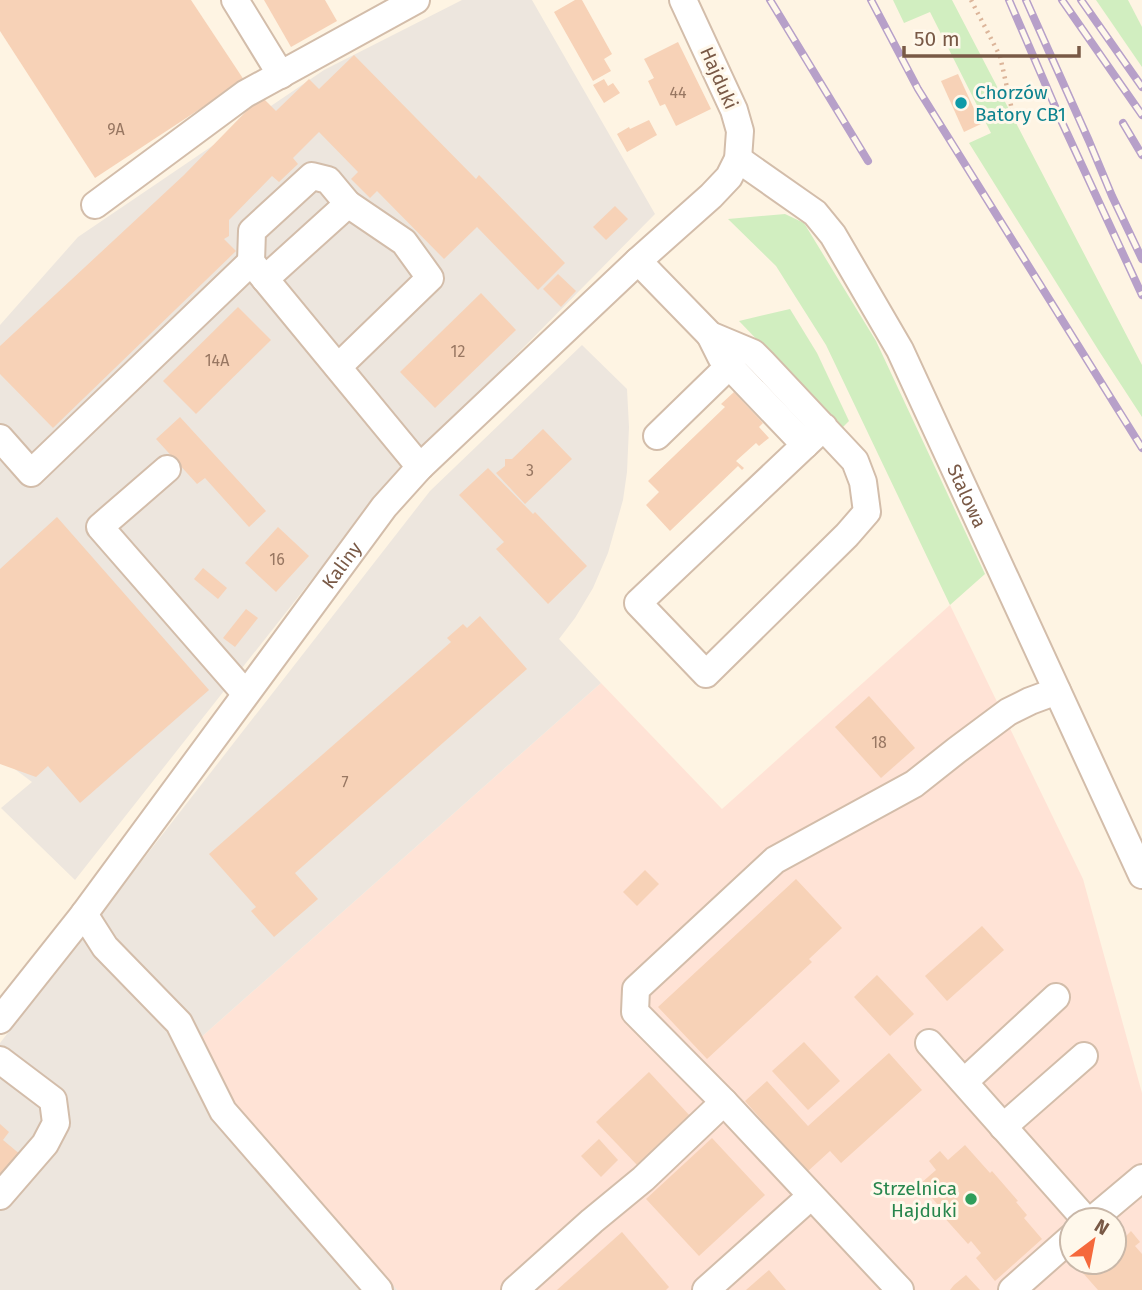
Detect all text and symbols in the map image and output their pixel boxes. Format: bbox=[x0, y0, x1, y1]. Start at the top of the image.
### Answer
scale bar bbox=[904, 14, 1079, 58]
text: 50 m bbox=[914, 26, 960, 52]
street label: Hajduki bbox=[695, 43, 743, 113]
place label: Chorzów Batory CB1 bbox=[975, 81, 1066, 126]
house number: 44 bbox=[669, 83, 687, 102]
marker: Chorzów Batory CB1 bbox=[953, 95, 969, 111]
house number: 9A bbox=[107, 120, 126, 139]
house number: 12 bbox=[451, 342, 465, 361]
house number: 14A bbox=[205, 351, 230, 370]
street label: Stalowa bbox=[943, 460, 992, 531]
house number: 3 bbox=[526, 461, 534, 480]
street label: Kaliny bbox=[317, 536, 367, 593]
house number: 16 bbox=[269, 550, 285, 569]
house number: 18 bbox=[871, 733, 887, 752]
house number: 7 bbox=[341, 773, 349, 792]
place label: Strzelnica Hajduki bbox=[873, 1177, 957, 1222]
marker: Strzelnica Hajduki bbox=[963, 1191, 979, 1207]
north arrow bbox=[1058, 1206, 1128, 1276]
text: N bbox=[1090, 1214, 1113, 1240]

